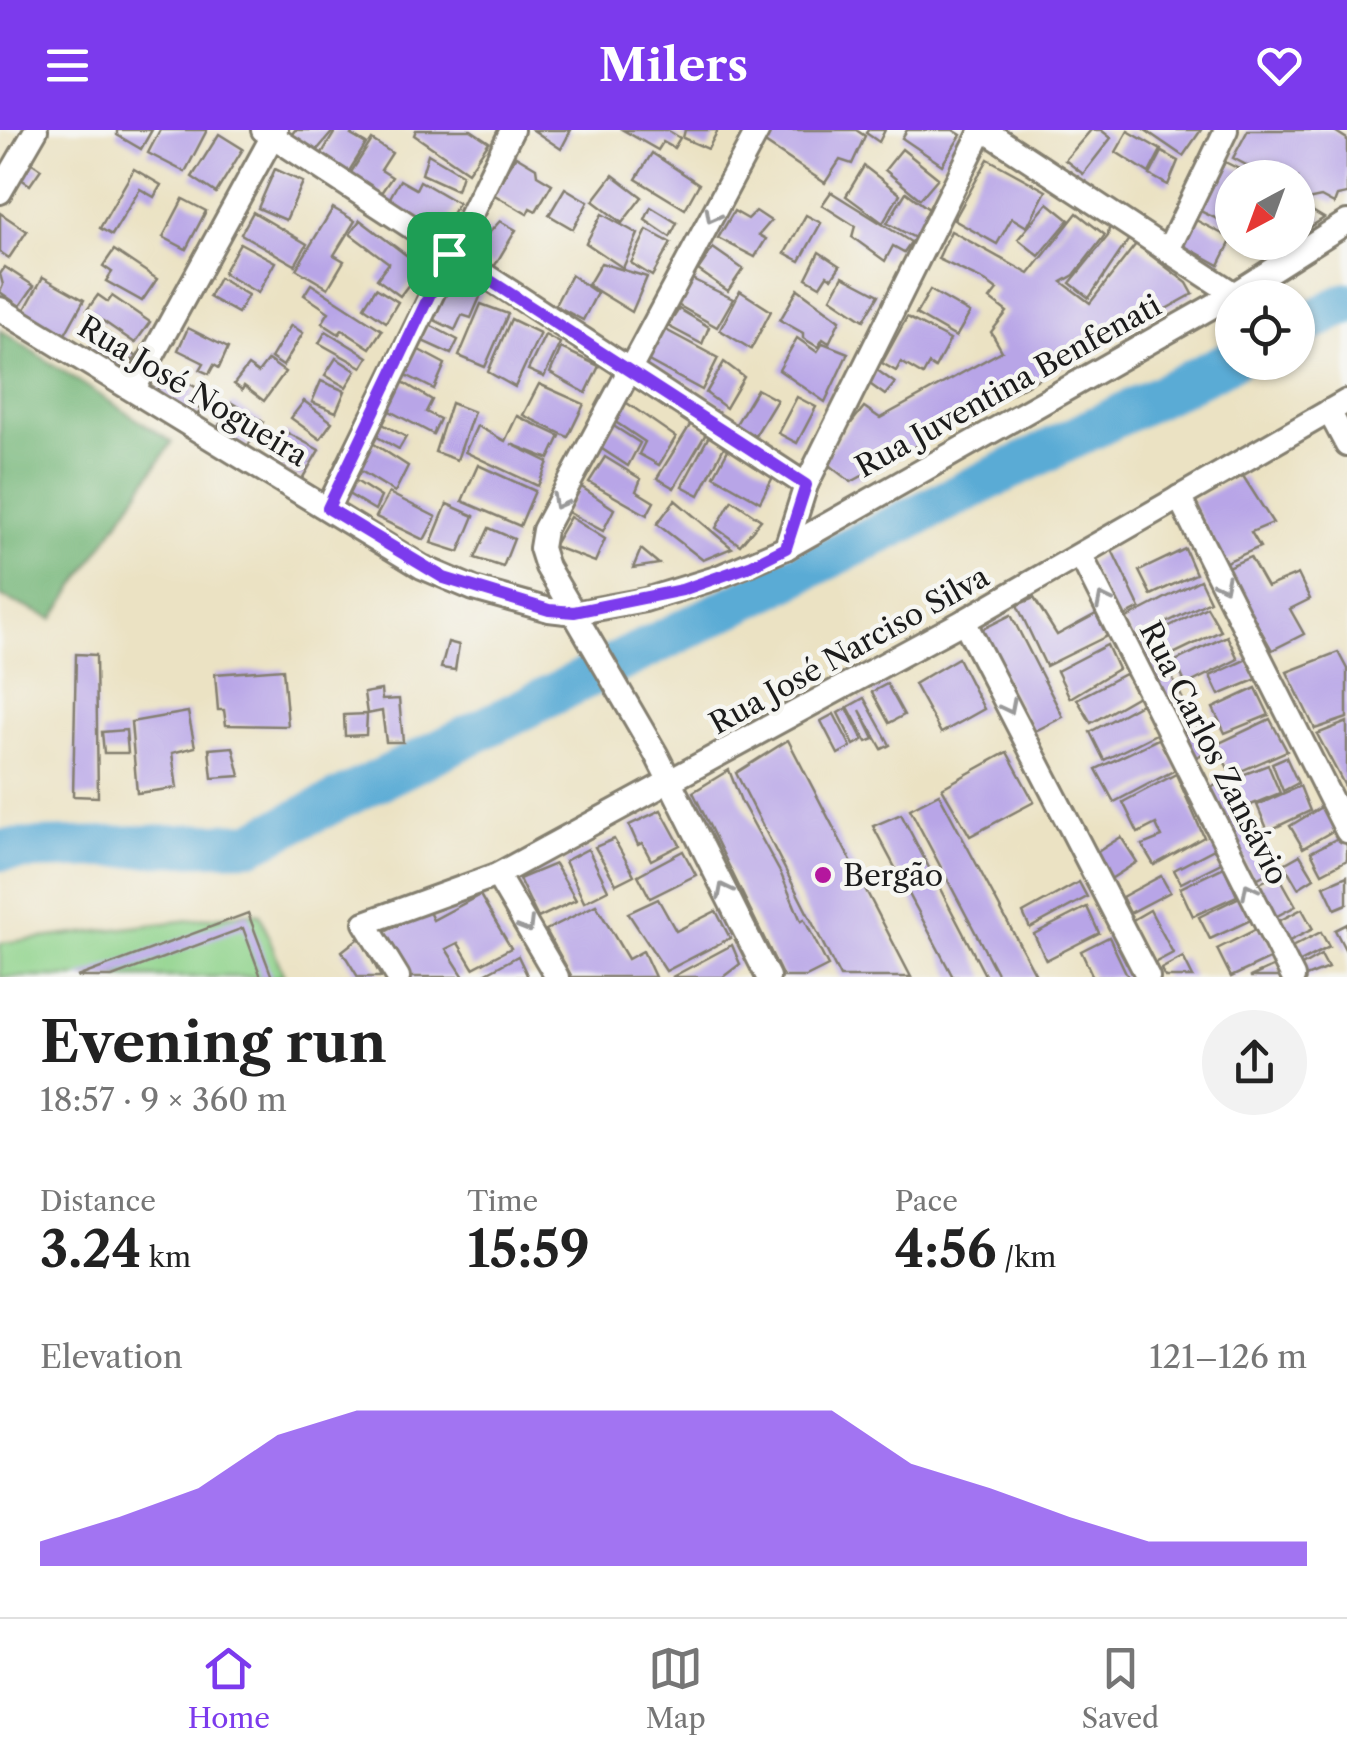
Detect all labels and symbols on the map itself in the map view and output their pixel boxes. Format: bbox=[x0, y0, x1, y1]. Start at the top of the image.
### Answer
north arrow bbox=[1215, 160, 1315, 260]
one-way arrow bbox=[705, 205, 725, 223]
pin bbox=[407, 212, 492, 297]
street label: Rua Juventina Benfenati bbox=[849, 287, 1167, 485]
street label: Rua José Nogueira bbox=[71, 308, 315, 474]
one-way arrow bbox=[552, 492, 571, 510]
street label: Rua José Narciso Silva bbox=[703, 558, 995, 742]
one-way arrow bbox=[1211, 574, 1231, 592]
one-way arrow bbox=[1096, 592, 1115, 610]
street label: Rua Carlos Zansávio bbox=[1132, 615, 1296, 891]
one-way arrow bbox=[997, 697, 1016, 715]
place label: Bergão bbox=[843, 857, 943, 894]
marker: Bergão bbox=[812, 864, 834, 886]
one-way arrow bbox=[717, 882, 737, 900]
one-way arrow bbox=[1241, 882, 1261, 900]
one-way arrow bbox=[515, 915, 534, 933]

